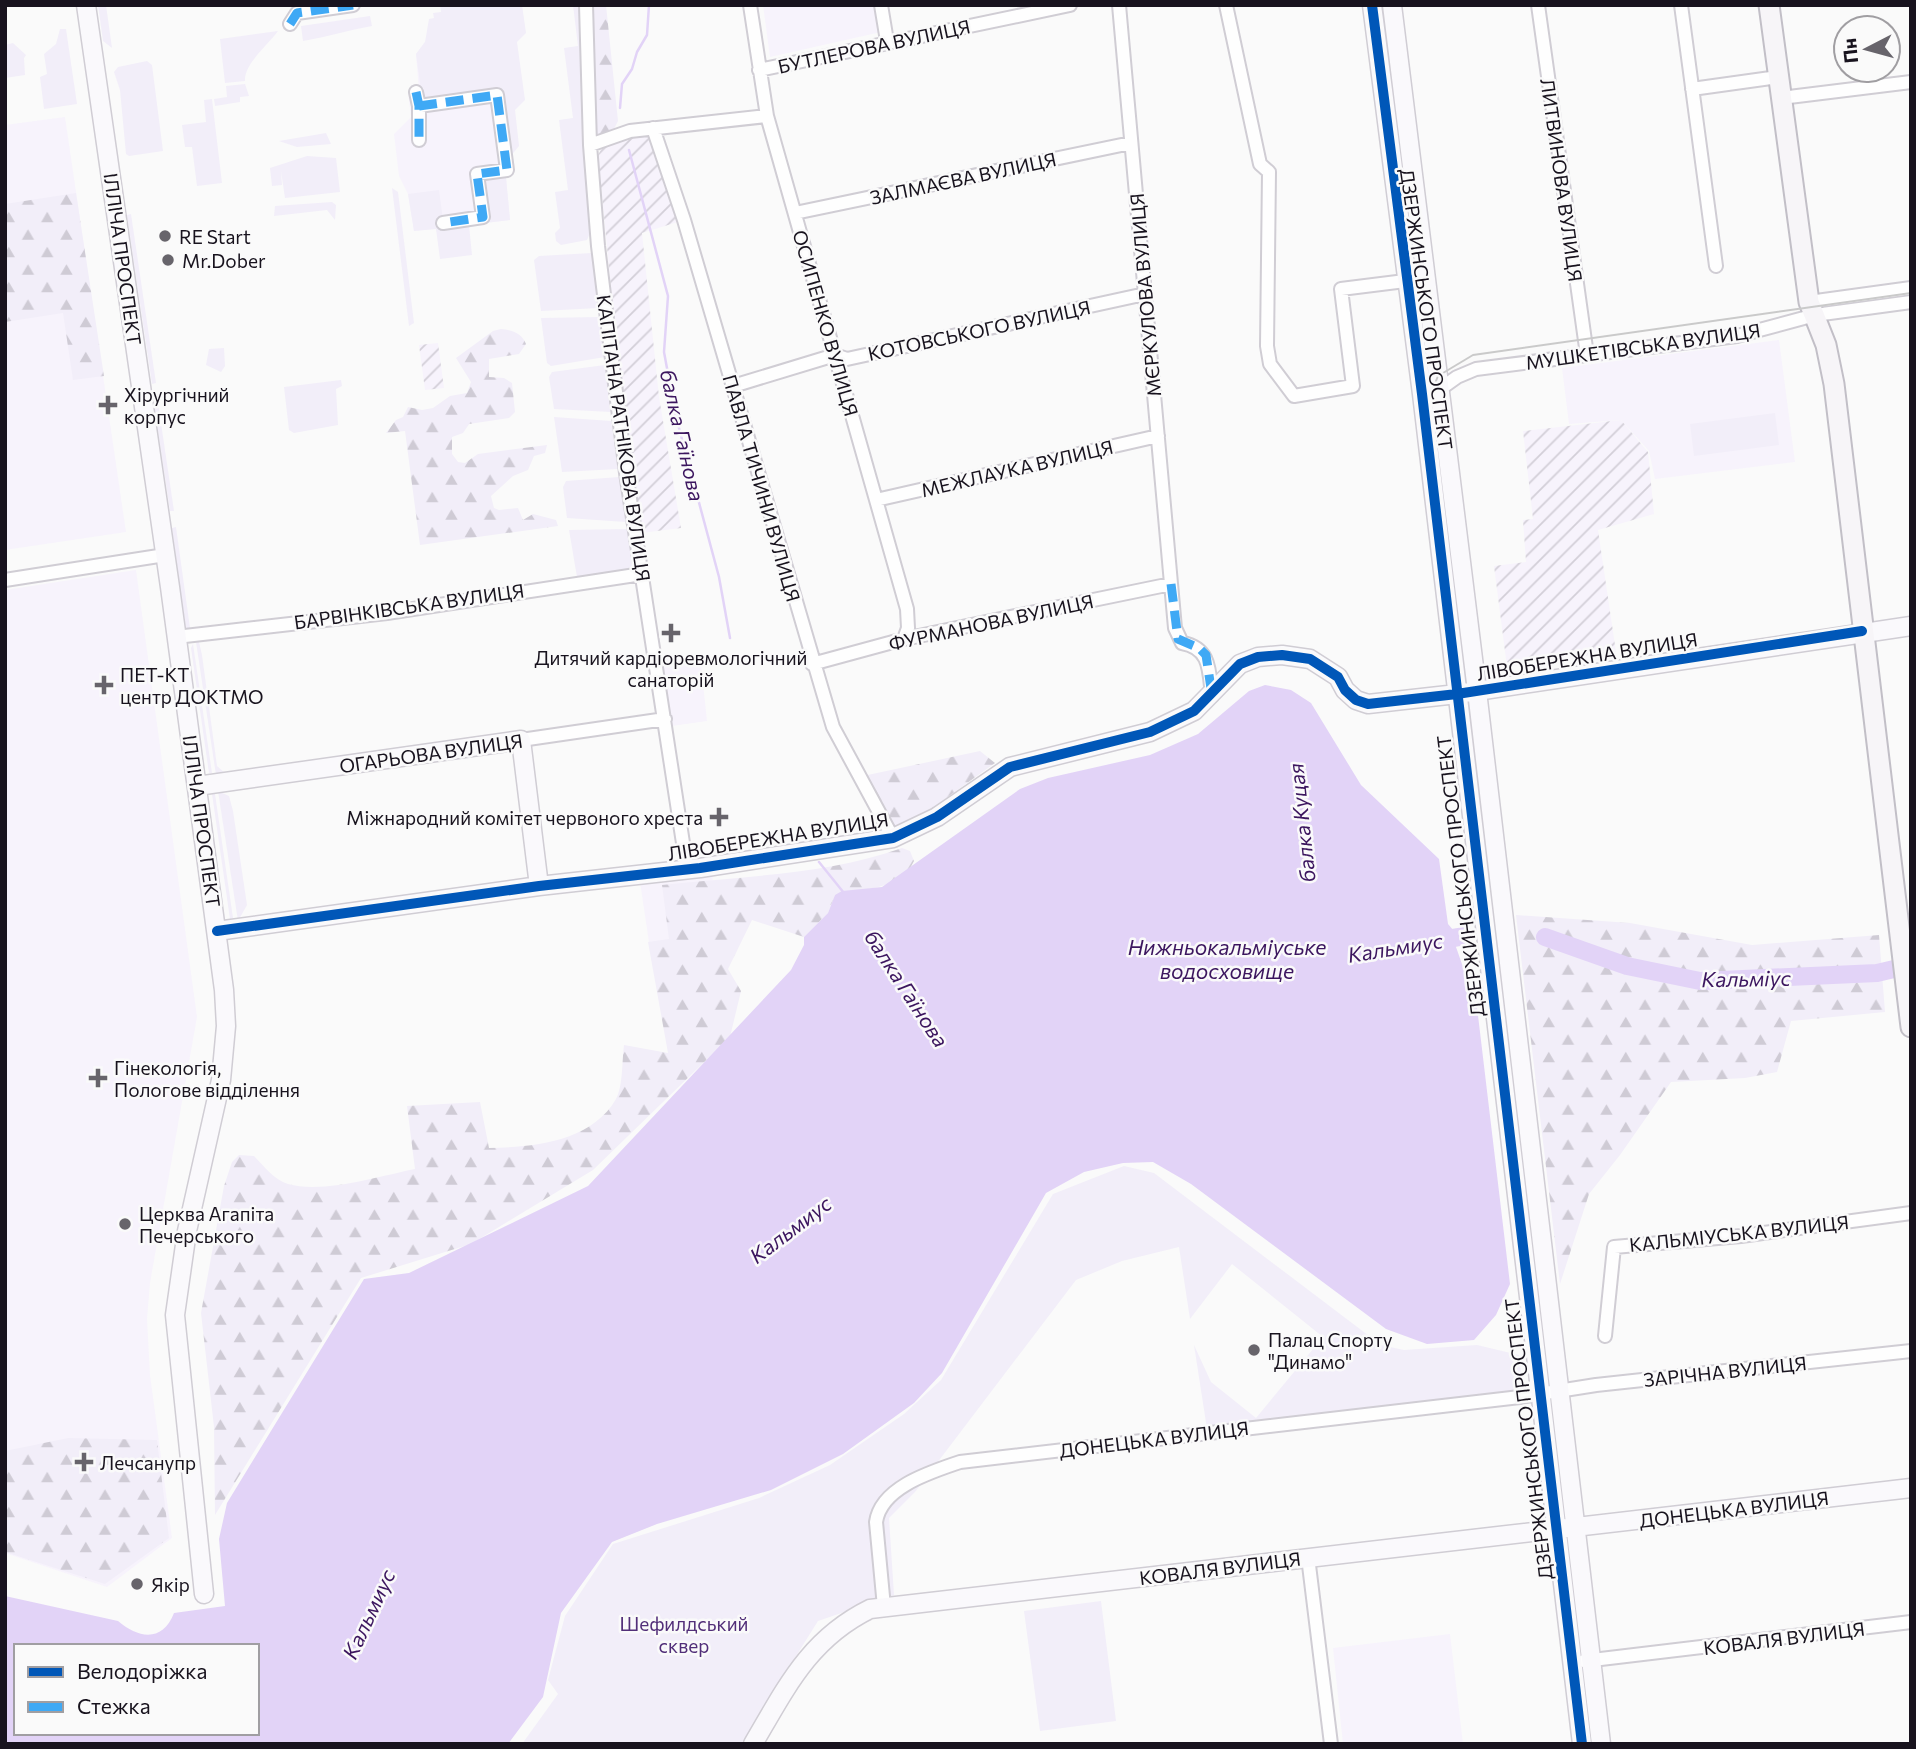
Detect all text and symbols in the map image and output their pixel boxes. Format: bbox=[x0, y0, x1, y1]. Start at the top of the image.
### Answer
street label: БУТЛЕРОВА ВУЛИЦЯ bbox=[776, 14, 972, 78]
north arrow bbox=[1832, 14, 1902, 84]
text: Пн bbox=[1837, 37, 1862, 65]
street label: ЛИТВИНОВА ВУЛИЦЯ bbox=[1536, 77, 1588, 283]
street label: ЗАЛМАЄВА ВУЛИЦЯ bbox=[868, 147, 1058, 209]
street label: ДЗЕРЖИНСЬКОГО ПРОСПЕКТ bbox=[1396, 167, 1458, 451]
street label: ІЛЛІЧА ПРОСПЕКТ bbox=[100, 171, 146, 347]
street label: МЄРКУЛОВА ВУЛИЦЯ bbox=[1125, 192, 1165, 398]
place label: RE Start bbox=[179, 225, 251, 248]
street label: ОСИПЕНКО ВУЛИЦЯ bbox=[788, 227, 864, 419]
marker: RE Start bbox=[157, 228, 173, 244]
place label: Mr.Dober bbox=[182, 249, 266, 272]
marker: Mr.Dober bbox=[160, 252, 176, 268]
street label: КАПІТАНА РАТНІКОВА ВУЛИЦЯ bbox=[592, 293, 656, 583]
street label: КОТОВСЬКОГО ВУЛИЦЯ bbox=[866, 295, 1092, 365]
street label: МУШКЕТІВСЬКА ВУЛИЦЯ bbox=[1524, 318, 1762, 374]
water label: балка Гаїнова bbox=[656, 367, 710, 504]
street label: ПАВЛА ТИЧИНИ ВУЛИЦЯ bbox=[719, 372, 805, 604]
place label: Хірургічний корпус bbox=[124, 383, 230, 428]
marker: Хірургічний корпус bbox=[98, 395, 118, 415]
street label: МЕЖЛАУКА ВУЛИЦЯ bbox=[919, 435, 1115, 501]
street label: БАРВІНКІВСЬКА ВУЛИЦЯ bbox=[292, 578, 526, 634]
street label: ФУРМАНОВА ВУЛИЦЯ bbox=[886, 589, 1096, 655]
marker: Дитячий кардіоревмологічний санаторій bbox=[661, 623, 681, 643]
street label: ЛІВОБЕРЕЖНА ВУЛИЦЯ bbox=[1475, 627, 1699, 685]
place label: Дитячий кардіоревмологічний санаторій bbox=[535, 646, 807, 691]
place label: ПЕТ-КТ центр ДОКТМО bbox=[120, 663, 264, 708]
marker: ПЕТ-КТ центр ДОКТМО bbox=[94, 675, 114, 695]
street label: ОГАРЬОВА ВУЛИЦЯ bbox=[338, 729, 524, 777]
street label: ІЛЛІЧА ПРОСПЕКТ bbox=[179, 733, 225, 909]
street label: ДЗЕРЖИНСЬКОГО ПРОСПЕКТ bbox=[1431, 734, 1489, 1018]
water label: балка Куцая bbox=[1282, 762, 1320, 884]
place label: Міжнародний комітет червоного хреста bbox=[346, 806, 703, 829]
street label: ЛІВОБЕРЕЖНА ВУЛИЦЯ bbox=[666, 807, 890, 865]
marker: Міжнародний комітет червоного хреста bbox=[709, 807, 729, 827]
water label: балка Гаїнова bbox=[860, 925, 954, 1051]
water label: Кальмиус bbox=[1346, 927, 1445, 967]
water label: Нижньокальміуське водосховище bbox=[1128, 934, 1326, 983]
water label: Кальміус bbox=[1701, 965, 1791, 991]
place label: Гінекологія, Пологове відділення bbox=[114, 1056, 300, 1101]
marker: Гінекологія, Пологове відділення bbox=[88, 1068, 108, 1088]
water label: Кальмиус bbox=[744, 1190, 836, 1268]
place label: Церква Агапіта Печерського bbox=[139, 1202, 274, 1247]
street label: КАЛЬМІУСЬКА ВУЛИЦЯ bbox=[1628, 1210, 1850, 1256]
marker: Церква Агапіта Печерського bbox=[117, 1216, 133, 1232]
street label: ДЗЕРЖИНСЬКОГО ПРОСПЕКТ bbox=[1499, 1297, 1557, 1581]
place label: Палац Спорту "Динамо" bbox=[1268, 1328, 1393, 1373]
marker: Палац Спорту "Динамо" bbox=[1246, 1342, 1262, 1358]
street label: ЗАРІЧНА ВУЛИЦЯ bbox=[1642, 1351, 1808, 1391]
street label: ДОНЕЦЬКА ВУЛИЦЯ bbox=[1058, 1416, 1250, 1462]
place label: Лечсанупр bbox=[100, 1451, 196, 1474]
marker: Лечсанупр bbox=[74, 1452, 94, 1472]
street label: ДОНЕЦЬКА ВУЛИЦЯ bbox=[1638, 1486, 1830, 1532]
street label: КОВАЛЯ ВУЛИЦЯ bbox=[1138, 1547, 1302, 1589]
water label: Кальмиус bbox=[336, 1565, 400, 1663]
place label: Якір bbox=[151, 1573, 190, 1596]
marker: Якір bbox=[129, 1576, 145, 1592]
park label: Шефилдський сквер bbox=[620, 1612, 748, 1657]
street label: КОВАЛЯ ВУЛИЦЯ bbox=[1702, 1617, 1866, 1659]
legend bbox=[14, 1644, 259, 1735]
text: Велодоріжка bbox=[77, 1658, 207, 1683]
text: Стежка bbox=[77, 1693, 151, 1718]

